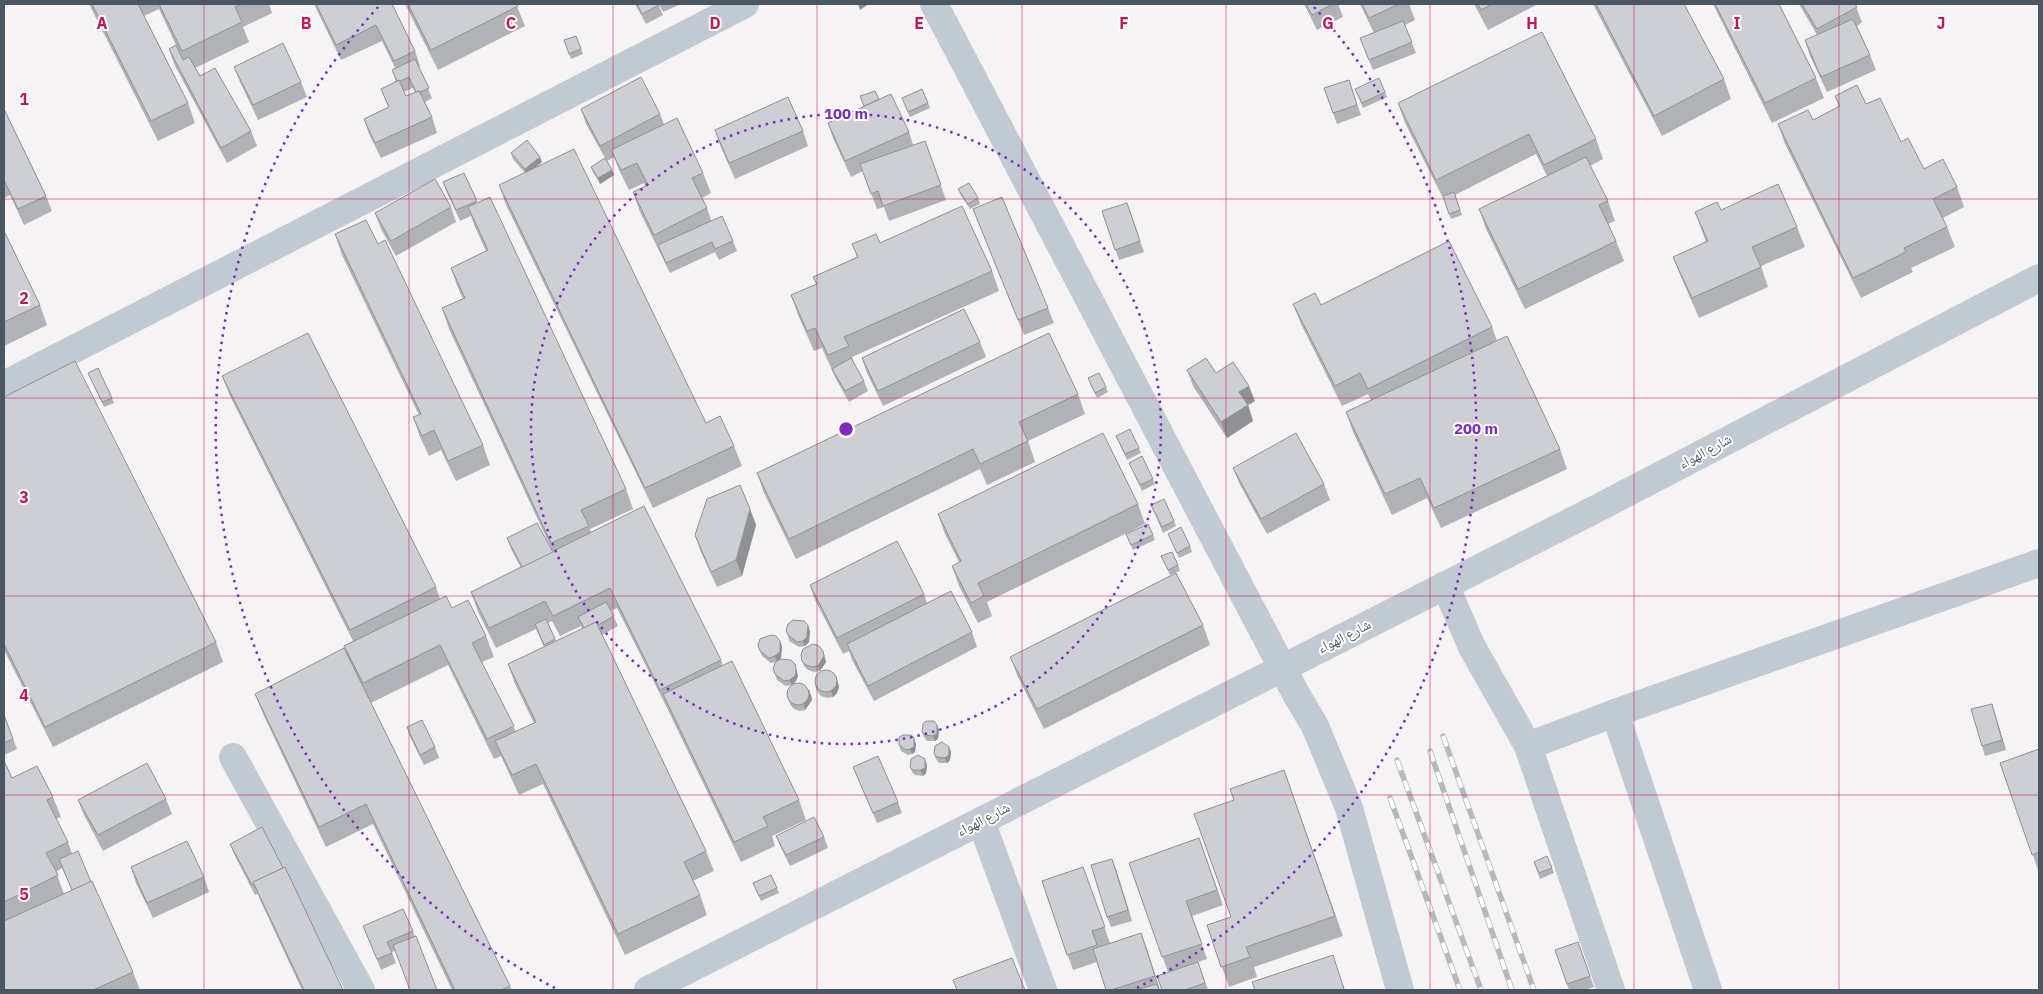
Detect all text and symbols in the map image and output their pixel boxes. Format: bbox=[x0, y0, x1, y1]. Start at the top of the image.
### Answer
text: A bbox=[97, 13, 108, 33]
text: B bbox=[301, 13, 312, 33]
text: C bbox=[506, 13, 516, 33]
text: D bbox=[709, 13, 721, 33]
text: E bbox=[914, 13, 924, 33]
text: F bbox=[1119, 13, 1129, 33]
text: G bbox=[1322, 13, 1334, 33]
text: H bbox=[1526, 13, 1538, 33]
text: I bbox=[1734, 13, 1741, 33]
text: J bbox=[1937, 13, 1945, 33]
text: 1 bbox=[19, 89, 29, 109]
text: 100 m bbox=[824, 104, 868, 123]
text: 2 bbox=[19, 288, 29, 308]
text: 200 m bbox=[1454, 419, 1498, 438]
centre of rings bbox=[837, 420, 855, 438]
street label: شارع الهواء bbox=[1675, 430, 1735, 473]
text: 3 bbox=[19, 487, 29, 507]
street label: شارع الهواء bbox=[1314, 615, 1374, 658]
text: 4 bbox=[19, 685, 29, 705]
street label: شارع الهواء bbox=[953, 798, 1013, 841]
text: 5 bbox=[19, 884, 29, 904]

